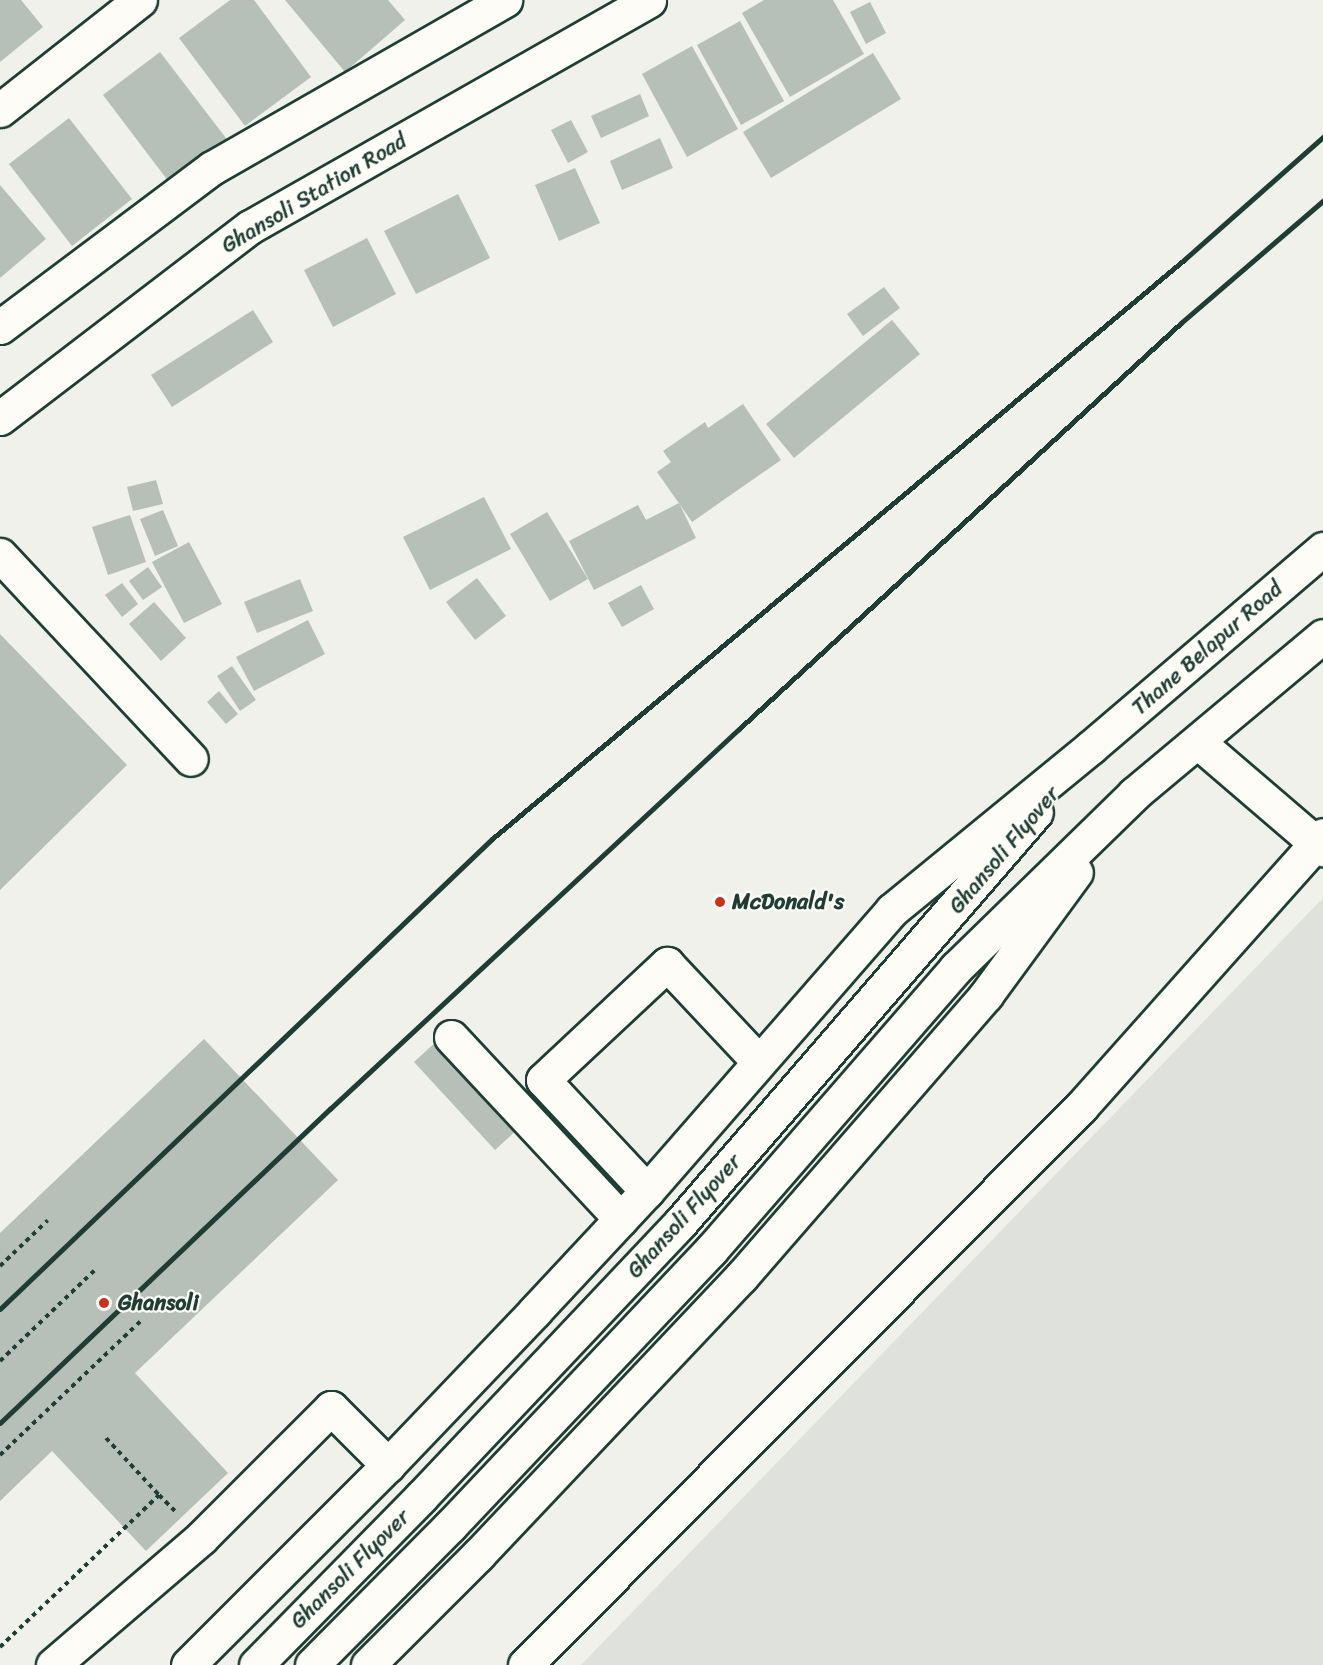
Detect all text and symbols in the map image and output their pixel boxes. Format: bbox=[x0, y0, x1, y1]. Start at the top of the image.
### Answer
street label: Ghansoli Station Road bbox=[216, 127, 412, 259]
street label: Thane Belapur Road bbox=[1126, 575, 1288, 721]
street label: Ghansoli Flyover bbox=[943, 781, 1065, 919]
place label: McDonald's bbox=[732, 889, 844, 915]
marker: McDonald's bbox=[713, 895, 727, 909]
street label: Ghansoli Flyover bbox=[621, 1149, 747, 1283]
place label: Ghansoli bbox=[118, 1290, 199, 1316]
marker: Ghansoli bbox=[95, 1294, 113, 1312]
street label: Ghansoli Flyover bbox=[285, 1504, 415, 1634]

